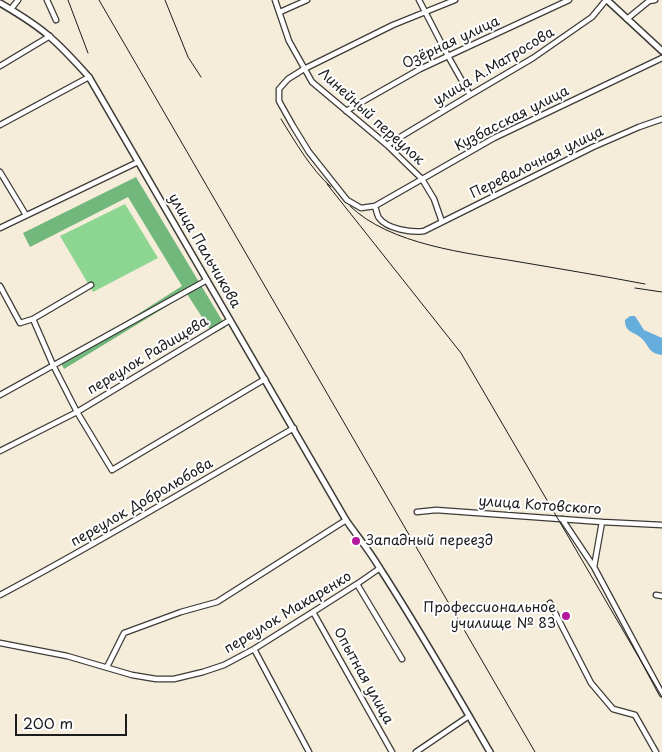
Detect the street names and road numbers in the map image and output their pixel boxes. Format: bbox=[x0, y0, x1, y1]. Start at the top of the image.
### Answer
street label: Озёрная улица bbox=[400, 13, 502, 73]
street label: улица А.Матросова bbox=[431, 24, 557, 110]
street label: Линейный переулок bbox=[315, 65, 427, 169]
street label: Кузбасская улица bbox=[452, 83, 572, 155]
street label: Перевалочная улица bbox=[468, 123, 606, 203]
street label: улица Пальчикова bbox=[164, 191, 244, 311]
street label: переулок Радищева bbox=[85, 313, 211, 399]
street label: переулок Добролюбова bbox=[68, 455, 216, 551]
street label: улица Котовского bbox=[478, 493, 602, 519]
street label: переулок Макаренко bbox=[221, 568, 355, 658]
street label: Опытная улица bbox=[329, 625, 397, 727]

